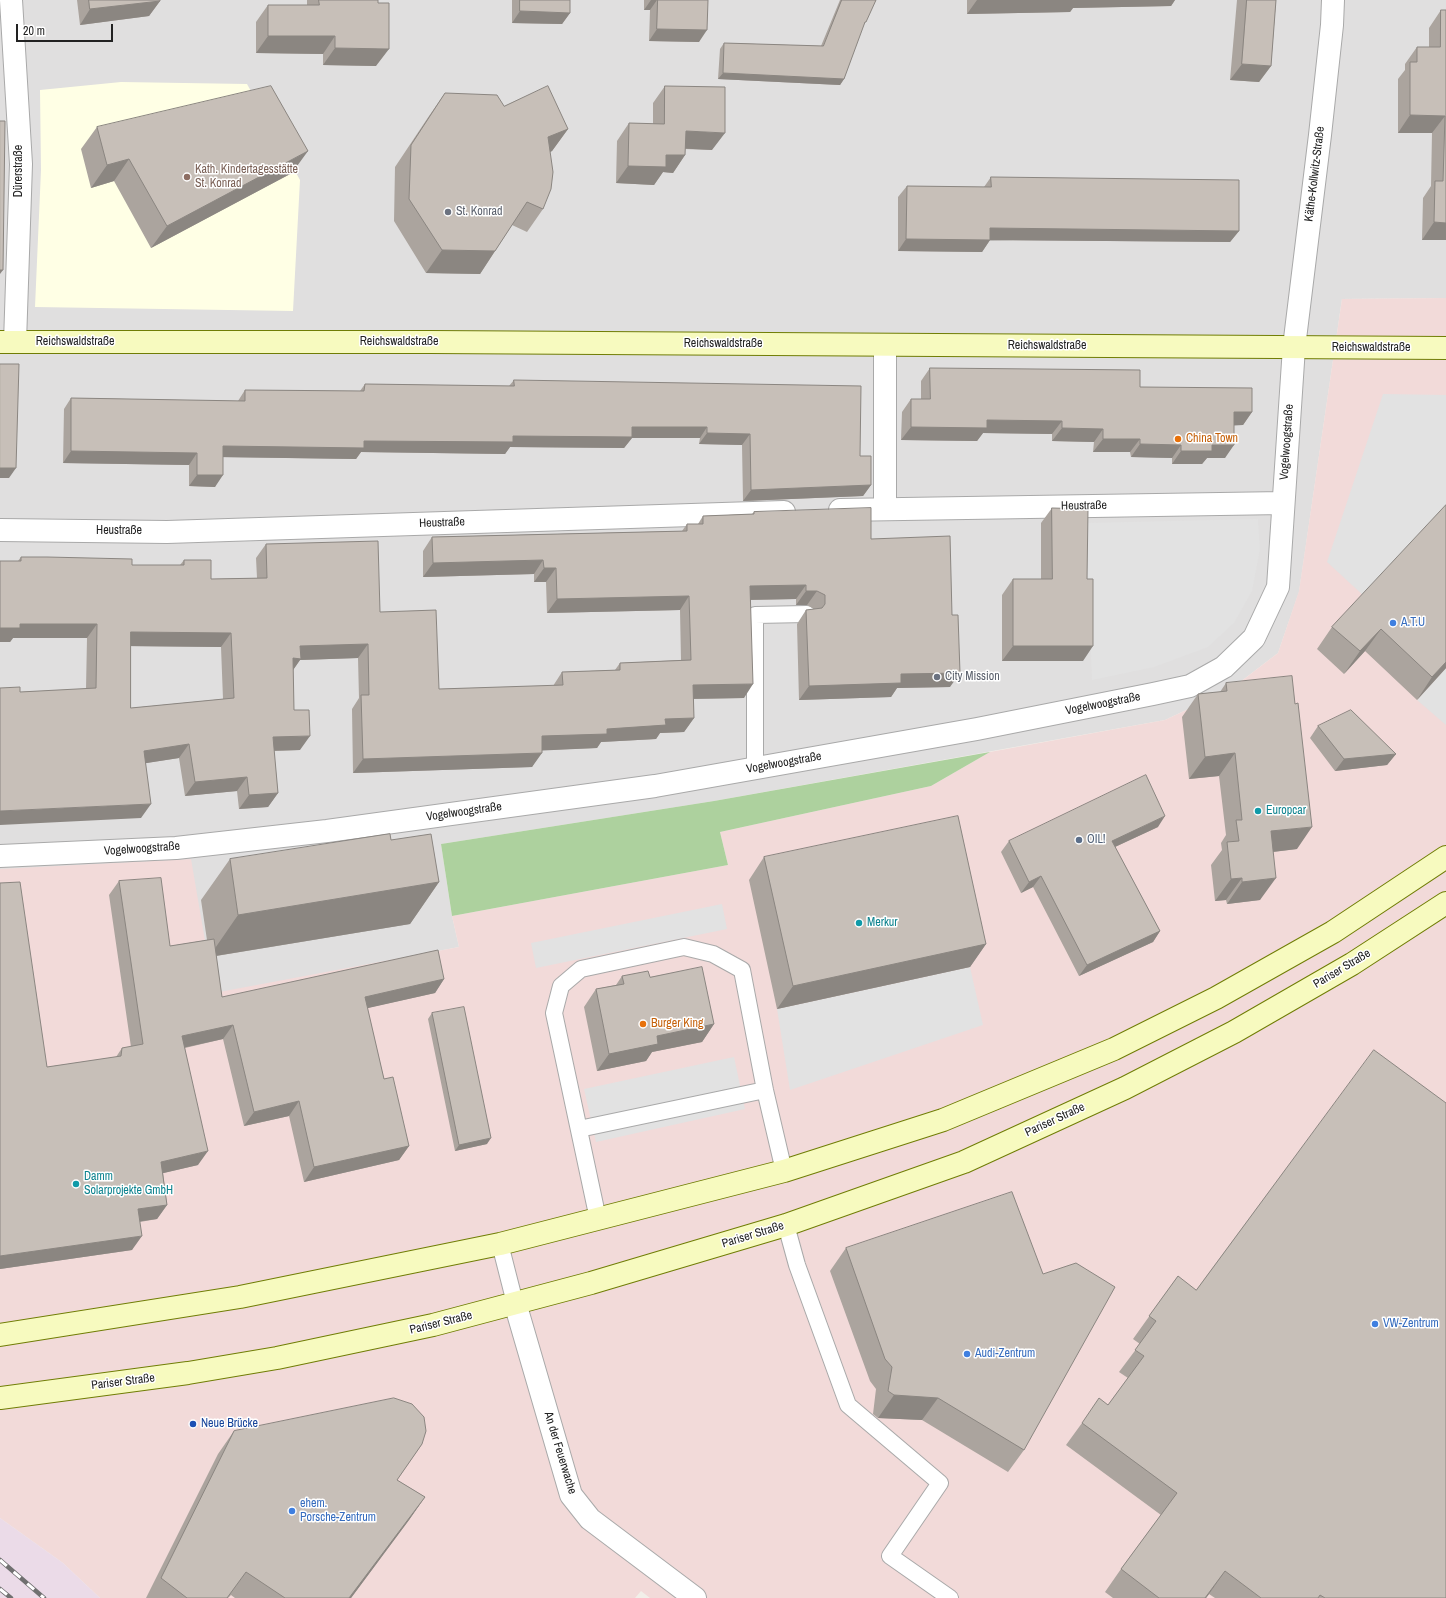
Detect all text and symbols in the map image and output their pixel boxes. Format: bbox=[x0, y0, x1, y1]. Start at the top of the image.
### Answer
scale bar bbox=[18, 16, 115, 42]
text: 20 m bbox=[23, 23, 45, 39]
street label: Käthe-Kollwitz-Straße bbox=[1302, 126, 1328, 222]
street label: Dürerstraße bbox=[12, 145, 26, 197]
place label: Kath. Kindertagesstätte St. Konrad bbox=[195, 163, 298, 191]
marker: Kath. Kindertagesstätte St. Konrad bbox=[182, 172, 192, 182]
place label: St. Konrad bbox=[456, 205, 502, 219]
marker: St. Konrad bbox=[443, 207, 453, 217]
street label: Reichswaldstraße bbox=[36, 335, 114, 349]
street label: Reichswaldstraße bbox=[360, 335, 438, 349]
street label: Reichswaldstraße bbox=[684, 337, 762, 351]
street label: Reichswaldstraße bbox=[1008, 339, 1086, 353]
street label: Reichswaldstraße bbox=[1332, 341, 1410, 355]
street label: Vogelwoogstraße bbox=[1277, 404, 1297, 480]
place label: China Town bbox=[1186, 432, 1238, 446]
marker: China Town bbox=[1173, 434, 1183, 444]
street label: Heustraße bbox=[1061, 498, 1107, 514]
street label: Heustraße bbox=[419, 515, 465, 531]
street label: Heustraße bbox=[96, 524, 142, 538]
place label: A.T.U bbox=[1401, 616, 1425, 630]
marker: A.T.U bbox=[1388, 618, 1398, 628]
place label: City Mission bbox=[945, 670, 1000, 684]
marker: City Mission bbox=[932, 672, 942, 682]
street label: Vogelwoogstraße bbox=[1064, 690, 1142, 718]
street label: Vogelwoogstraße bbox=[745, 749, 823, 777]
street label: Vogelwoogstraße bbox=[425, 800, 503, 824]
place label: Europcar bbox=[1266, 804, 1306, 818]
marker: Europcar bbox=[1253, 806, 1263, 816]
place label: OIL! bbox=[1087, 833, 1106, 847]
marker: OIL! bbox=[1074, 835, 1084, 845]
street label: Vogelwoogstraße bbox=[104, 839, 180, 859]
place label: Merkur bbox=[867, 916, 898, 930]
marker: Merkur bbox=[854, 918, 864, 928]
street label: Pariser Straße bbox=[1311, 946, 1373, 992]
place label: Burger King bbox=[651, 1017, 704, 1031]
marker: Burger King bbox=[638, 1019, 648, 1029]
street label: Pariser Straße bbox=[1023, 1100, 1087, 1140]
place label: Damm Solarprojekte GmbH bbox=[84, 1170, 173, 1198]
marker: Damm Solarprojekte GmbH bbox=[71, 1179, 81, 1189]
street label: Pariser Straße bbox=[720, 1219, 786, 1251]
street label: Pariser Straße bbox=[408, 1308, 474, 1338]
place label: VW-Zentrum bbox=[1383, 1317, 1439, 1331]
marker: VW-Zentrum bbox=[1370, 1319, 1380, 1329]
place label: Audi-Zentrum bbox=[975, 1347, 1035, 1361]
marker: Audi-Zentrum bbox=[962, 1349, 972, 1359]
street label: Pariser Straße bbox=[90, 1371, 156, 1393]
street label: An der Feuerwache bbox=[541, 1410, 579, 1496]
place label: Neue Brücke bbox=[201, 1417, 258, 1431]
marker: Neue Brücke bbox=[188, 1419, 198, 1429]
place label: ehem. Porsche-Zentrum bbox=[300, 1497, 376, 1525]
marker: ehem. Porsche-Zentrum bbox=[287, 1506, 297, 1516]

